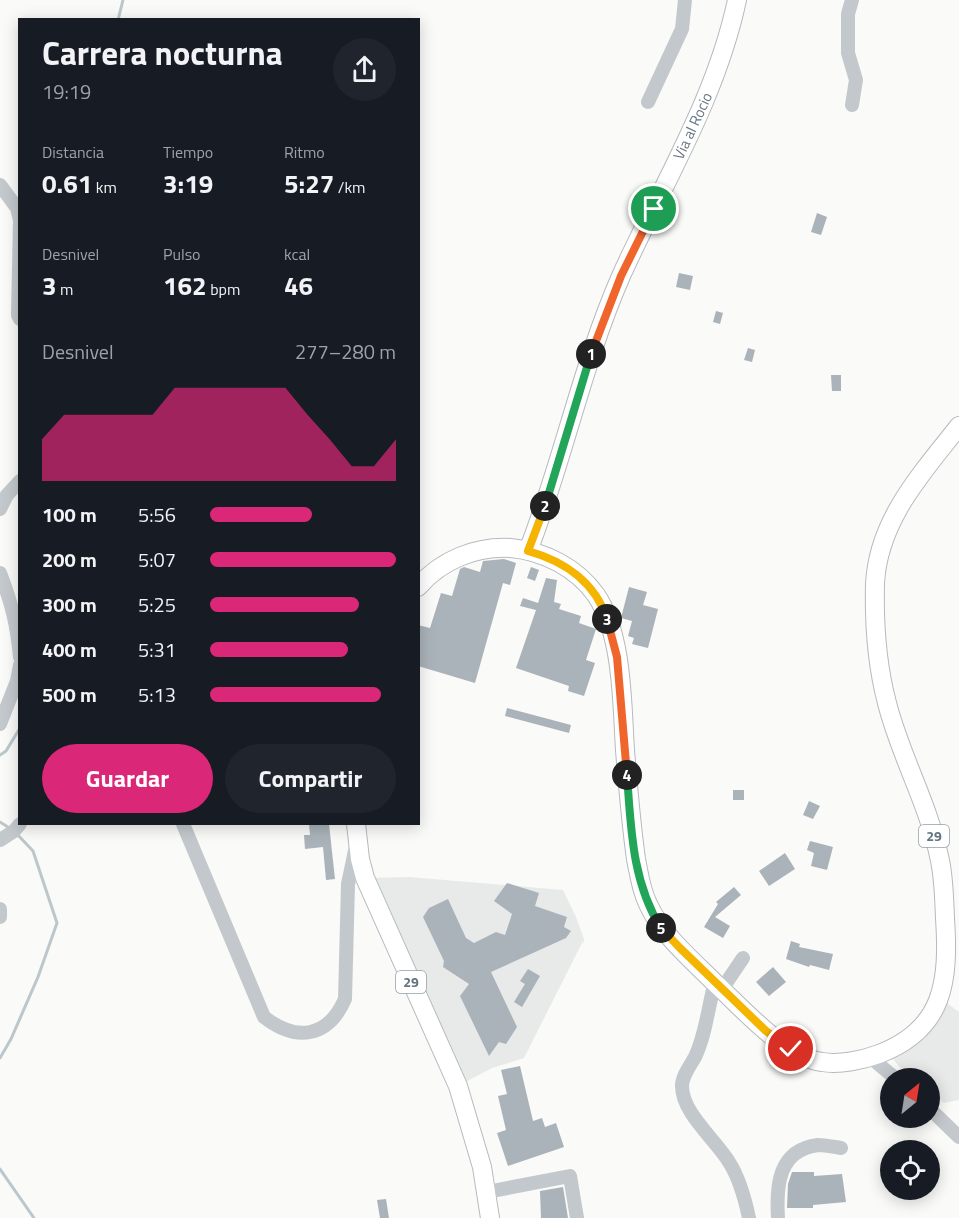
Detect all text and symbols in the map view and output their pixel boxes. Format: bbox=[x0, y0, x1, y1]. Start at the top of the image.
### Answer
text: Carrera nocturna bbox=[42, 28, 283, 78]
button: share bbox=[333, 38, 396, 101]
text: 19:19 bbox=[42, 76, 91, 107]
street label: Via al Rocio bbox=[667, 88, 718, 163]
text: Distancia bbox=[42, 140, 104, 164]
text: Tiempo bbox=[163, 140, 213, 164]
text: Ritmo bbox=[284, 140, 325, 164]
text: 0.61 bbox=[42, 164, 92, 203]
text: 3:19 bbox=[163, 164, 213, 203]
text: 5:27 bbox=[284, 164, 334, 203]
text: km bbox=[92, 175, 117, 199]
text: /km bbox=[334, 175, 366, 199]
pin bbox=[628, 183, 679, 234]
icon: arrive bbox=[637, 192, 670, 225]
text: Desnivel bbox=[42, 242, 99, 266]
text: Pulso bbox=[163, 242, 201, 266]
text: kcal bbox=[284, 242, 310, 266]
text: 3 bbox=[42, 266, 57, 305]
text: 162 bbox=[163, 266, 207, 305]
text: 46 bbox=[284, 266, 313, 305]
text: m bbox=[57, 277, 73, 301]
text: bpm bbox=[207, 277, 240, 301]
text: Desnivel bbox=[42, 336, 114, 367]
text: 277–280 m bbox=[295, 336, 396, 367]
pin: 1 bbox=[576, 339, 606, 369]
text: 1 bbox=[587, 342, 595, 366]
pin: 2 bbox=[530, 491, 560, 521]
text: 2 bbox=[541, 494, 549, 518]
text: 100 m bbox=[42, 499, 97, 530]
text: 5:56 bbox=[138, 499, 176, 530]
text: 200 m bbox=[42, 544, 97, 575]
text: 5:07 bbox=[138, 544, 176, 575]
text: 300 m bbox=[42, 589, 97, 620]
text: 5:25 bbox=[138, 589, 176, 620]
pin: 3 bbox=[592, 604, 622, 634]
text: 3 bbox=[603, 607, 611, 631]
text: 400 m bbox=[42, 634, 97, 665]
text: 5:31 bbox=[138, 634, 176, 665]
text: 500 m bbox=[42, 679, 97, 710]
text: 5:13 bbox=[138, 679, 176, 710]
button: Guardar bbox=[42, 744, 213, 813]
button: Compartir bbox=[225, 744, 396, 813]
pin: 4 bbox=[612, 760, 642, 790]
text: 4 bbox=[623, 763, 631, 787]
road number: 29 bbox=[919, 825, 949, 847]
pin: 5 bbox=[646, 913, 676, 943]
text: 5 bbox=[657, 916, 665, 940]
road number: 29 bbox=[396, 971, 426, 993]
pin bbox=[765, 1023, 816, 1074]
icon: check bbox=[774, 1032, 807, 1065]
north arrow bbox=[880, 1068, 940, 1128]
map controls bbox=[880, 1068, 940, 1200]
button: locate bbox=[880, 1140, 940, 1200]

